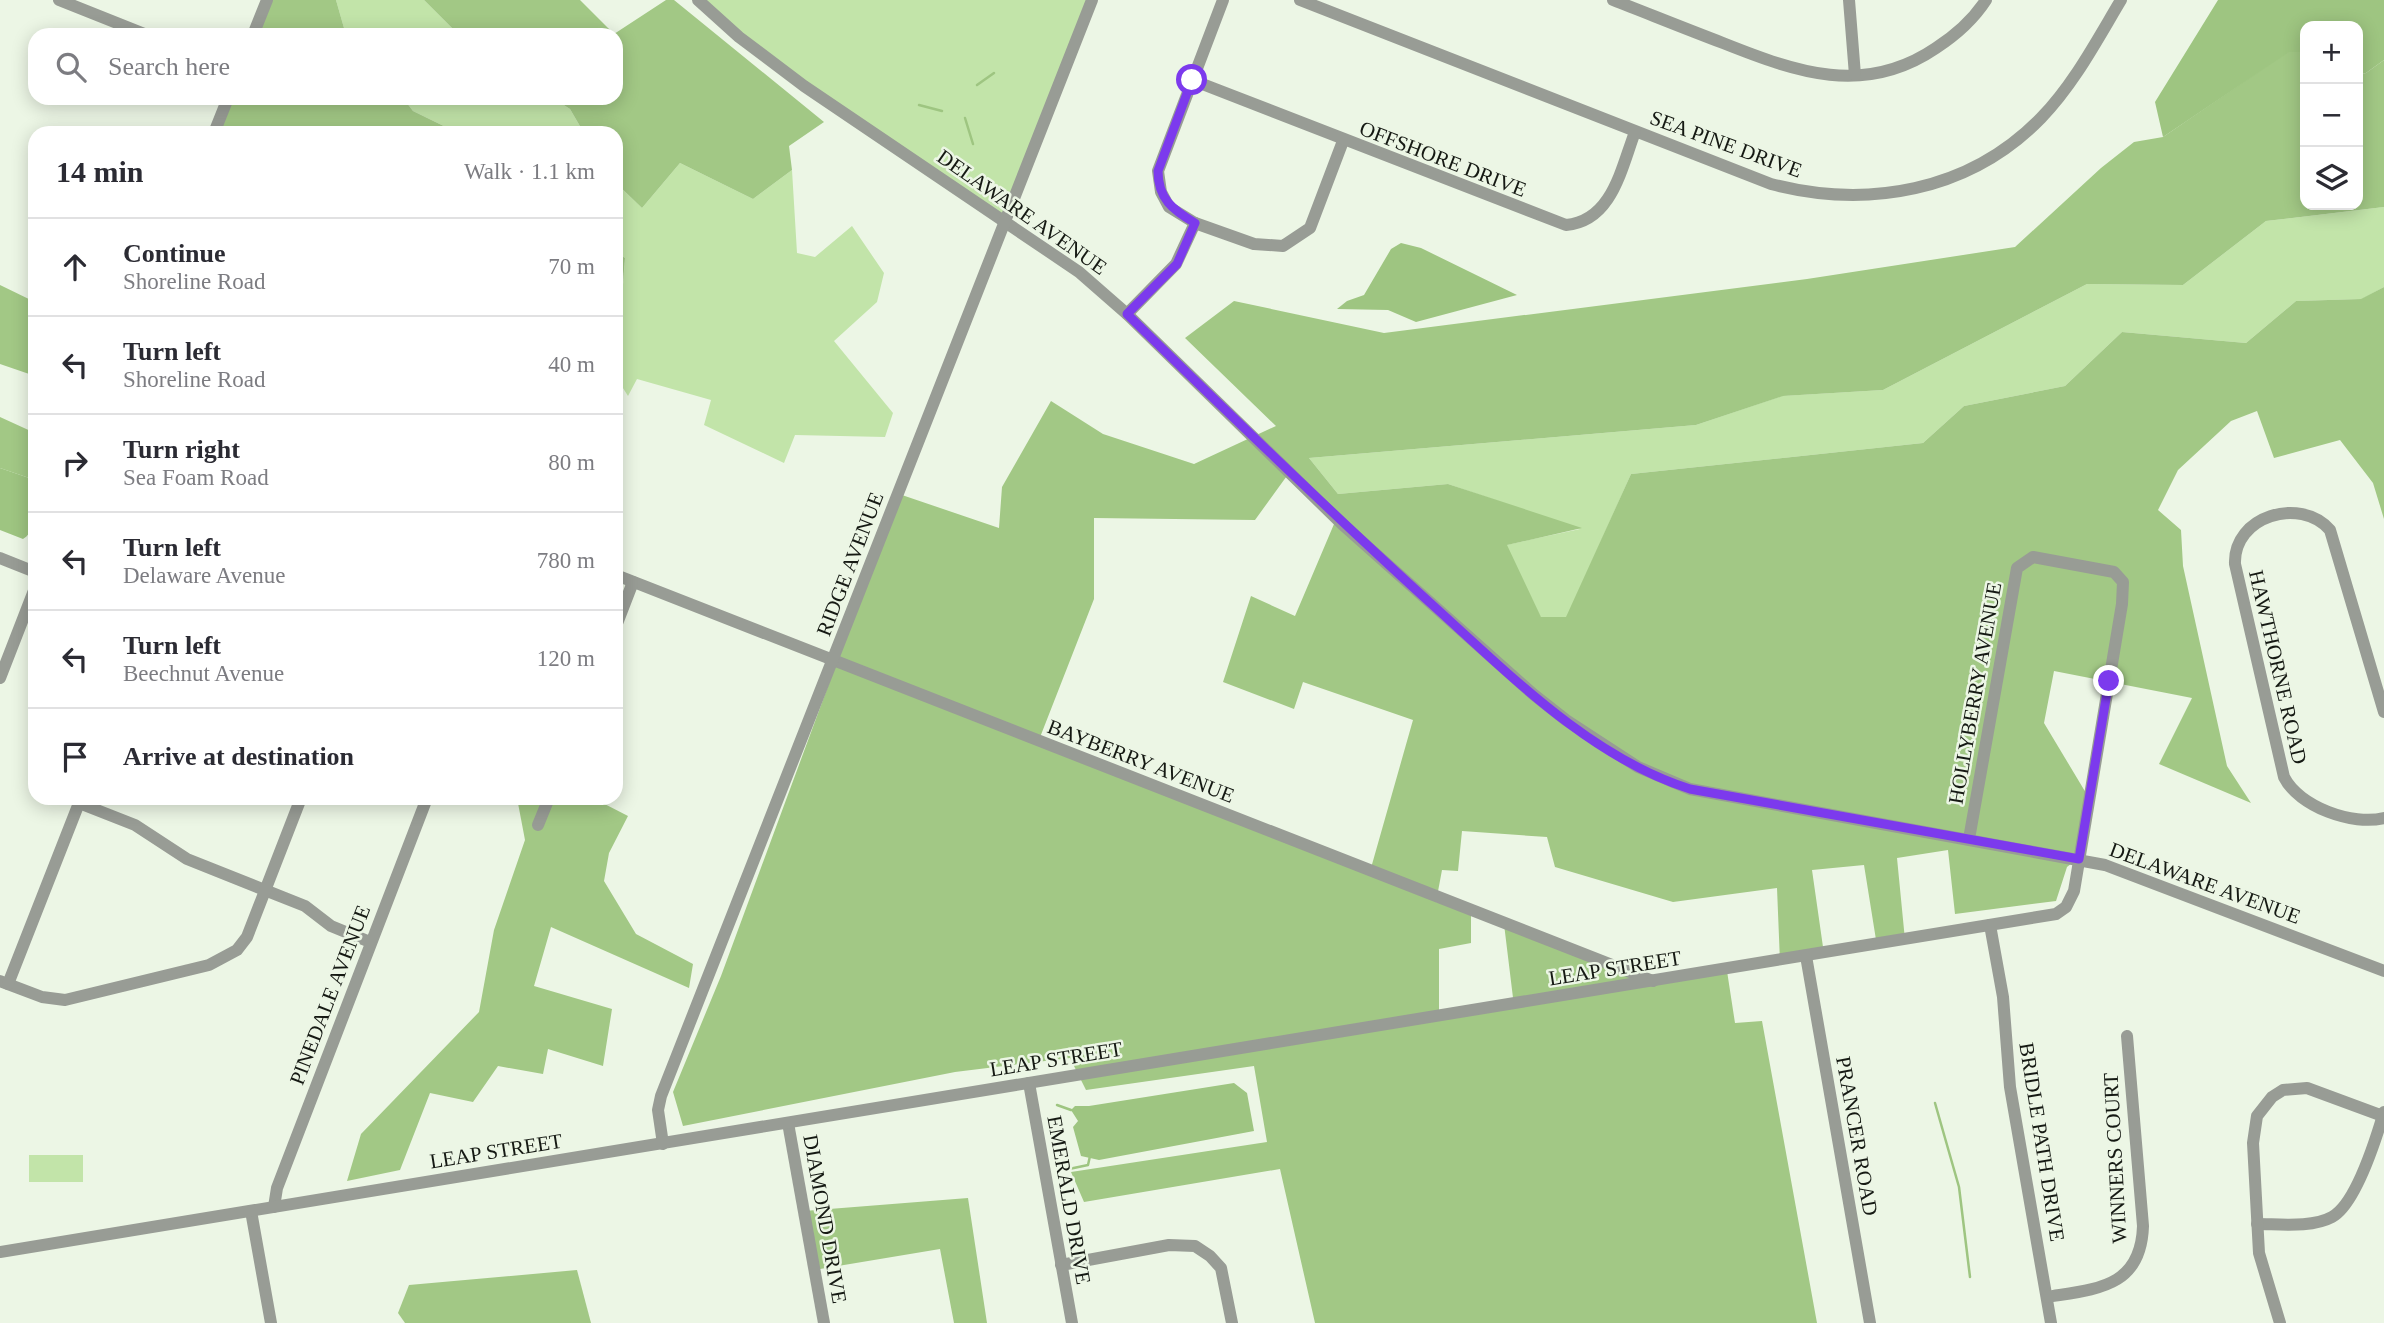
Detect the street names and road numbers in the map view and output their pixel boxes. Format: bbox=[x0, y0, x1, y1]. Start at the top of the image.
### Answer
street label: SEA PINE DRIVE bbox=[1647, 105, 1805, 183]
street label: OFFSHORE DRIVE bbox=[1356, 116, 1530, 202]
street label: DELAWARE AVENUE bbox=[933, 144, 1111, 280]
street label: RIDGE AVENUE bbox=[812, 489, 888, 639]
street label: HAWTHORNE ROAD bbox=[2244, 568, 2312, 766]
street label: HOLLYBERRY AVENUE bbox=[1944, 580, 2006, 806]
street label: BAYBERRY AVENUE bbox=[1044, 714, 1238, 808]
street label: DELAWARE AVENUE bbox=[2106, 837, 2304, 929]
street label: PINEDALE AVENUE bbox=[285, 902, 375, 1088]
street label: LEAP STREET bbox=[1547, 946, 1683, 990]
street label: LEAP STREET bbox=[988, 1037, 1124, 1081]
street label: BRIDLE PATH DRIVE bbox=[2014, 1041, 2070, 1243]
street label: PRANCER ROAD bbox=[1831, 1054, 1883, 1218]
street label: WINNERS COURT bbox=[2099, 1072, 2131, 1244]
street label: EMERALD DRIVE bbox=[1042, 1114, 1096, 1286]
street label: LEAP STREET bbox=[428, 1129, 564, 1173]
street label: DIAMOND DRIVE bbox=[798, 1133, 852, 1305]

